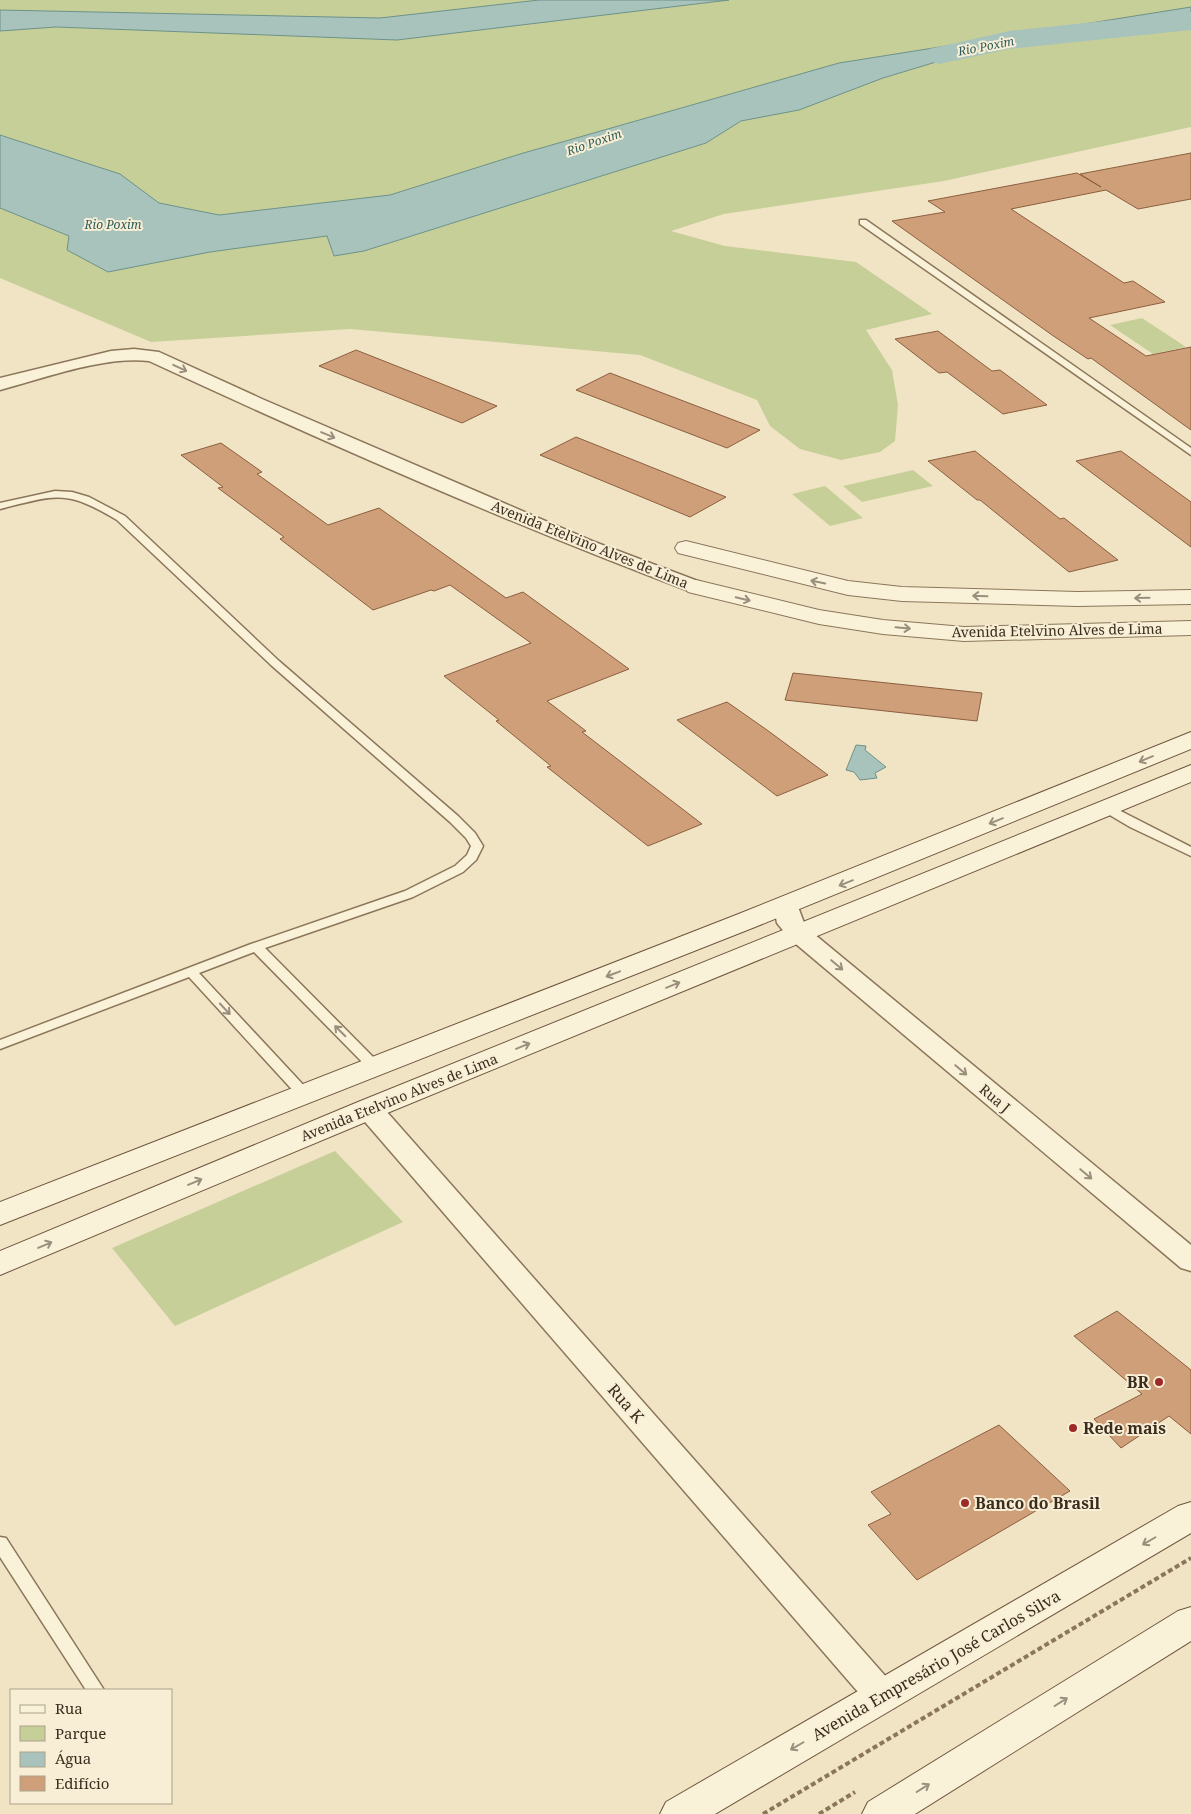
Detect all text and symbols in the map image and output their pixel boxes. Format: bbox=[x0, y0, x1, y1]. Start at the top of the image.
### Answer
water label: Rio Poxim bbox=[955, 32, 1016, 60]
water label: Rio Poxim bbox=[563, 125, 624, 160]
water label: Rio Poxim bbox=[84, 216, 142, 233]
one-way arrow bbox=[172, 364, 187, 373]
one-way arrow bbox=[320, 430, 335, 440]
street label: Avenida Etelvino Alves de Lima bbox=[489, 496, 691, 592]
one-way arrow bbox=[811, 576, 827, 586]
one-way arrow bbox=[972, 591, 988, 601]
one-way arrow bbox=[1135, 593, 1151, 602]
one-way arrow bbox=[735, 594, 751, 604]
street label: Avenida Etelvino Alves de Lima bbox=[951, 619, 1163, 641]
one-way arrow bbox=[895, 624, 911, 633]
one-way arrow bbox=[1139, 755, 1154, 764]
one-way arrow bbox=[989, 817, 1004, 827]
one-way arrow bbox=[838, 879, 853, 888]
one-way arrow bbox=[830, 960, 843, 971]
one-way arrow bbox=[606, 970, 621, 979]
one-way arrow bbox=[665, 980, 680, 989]
one-way arrow bbox=[219, 1003, 231, 1015]
one-way arrow bbox=[334, 1025, 346, 1038]
one-way arrow bbox=[515, 1041, 530, 1051]
street label: Avenida Etelvino Alves de Lima bbox=[298, 1049, 500, 1145]
one-way arrow bbox=[955, 1064, 968, 1075]
street label: Rua J bbox=[976, 1080, 1014, 1116]
one-way arrow bbox=[1079, 1168, 1092, 1179]
one-way arrow bbox=[187, 1177, 202, 1187]
one-way arrow bbox=[37, 1240, 52, 1249]
place label: BR bbox=[1127, 1371, 1150, 1393]
marker: BR bbox=[1153, 1376, 1165, 1388]
street label: Rua K bbox=[603, 1379, 650, 1428]
place label: Rede mais bbox=[1083, 1417, 1166, 1439]
marker: Rede mais bbox=[1067, 1422, 1079, 1434]
place label: Banco do Brasil bbox=[975, 1492, 1101, 1514]
marker: Banco do Brasil bbox=[959, 1497, 971, 1509]
one-way arrow bbox=[1142, 1536, 1157, 1546]
street label: Avenida Empresário José Carlos Silva bbox=[808, 1585, 1064, 1745]
legend bbox=[10, 1689, 172, 1804]
one-way arrow bbox=[1054, 1697, 1068, 1707]
text: Rua bbox=[55, 1698, 83, 1718]
text: Parque bbox=[55, 1723, 106, 1743]
one-way arrow bbox=[791, 1742, 805, 1752]
text: Água bbox=[55, 1748, 91, 1768]
text: Edifício bbox=[55, 1773, 110, 1793]
one-way arrow bbox=[916, 1783, 930, 1793]

